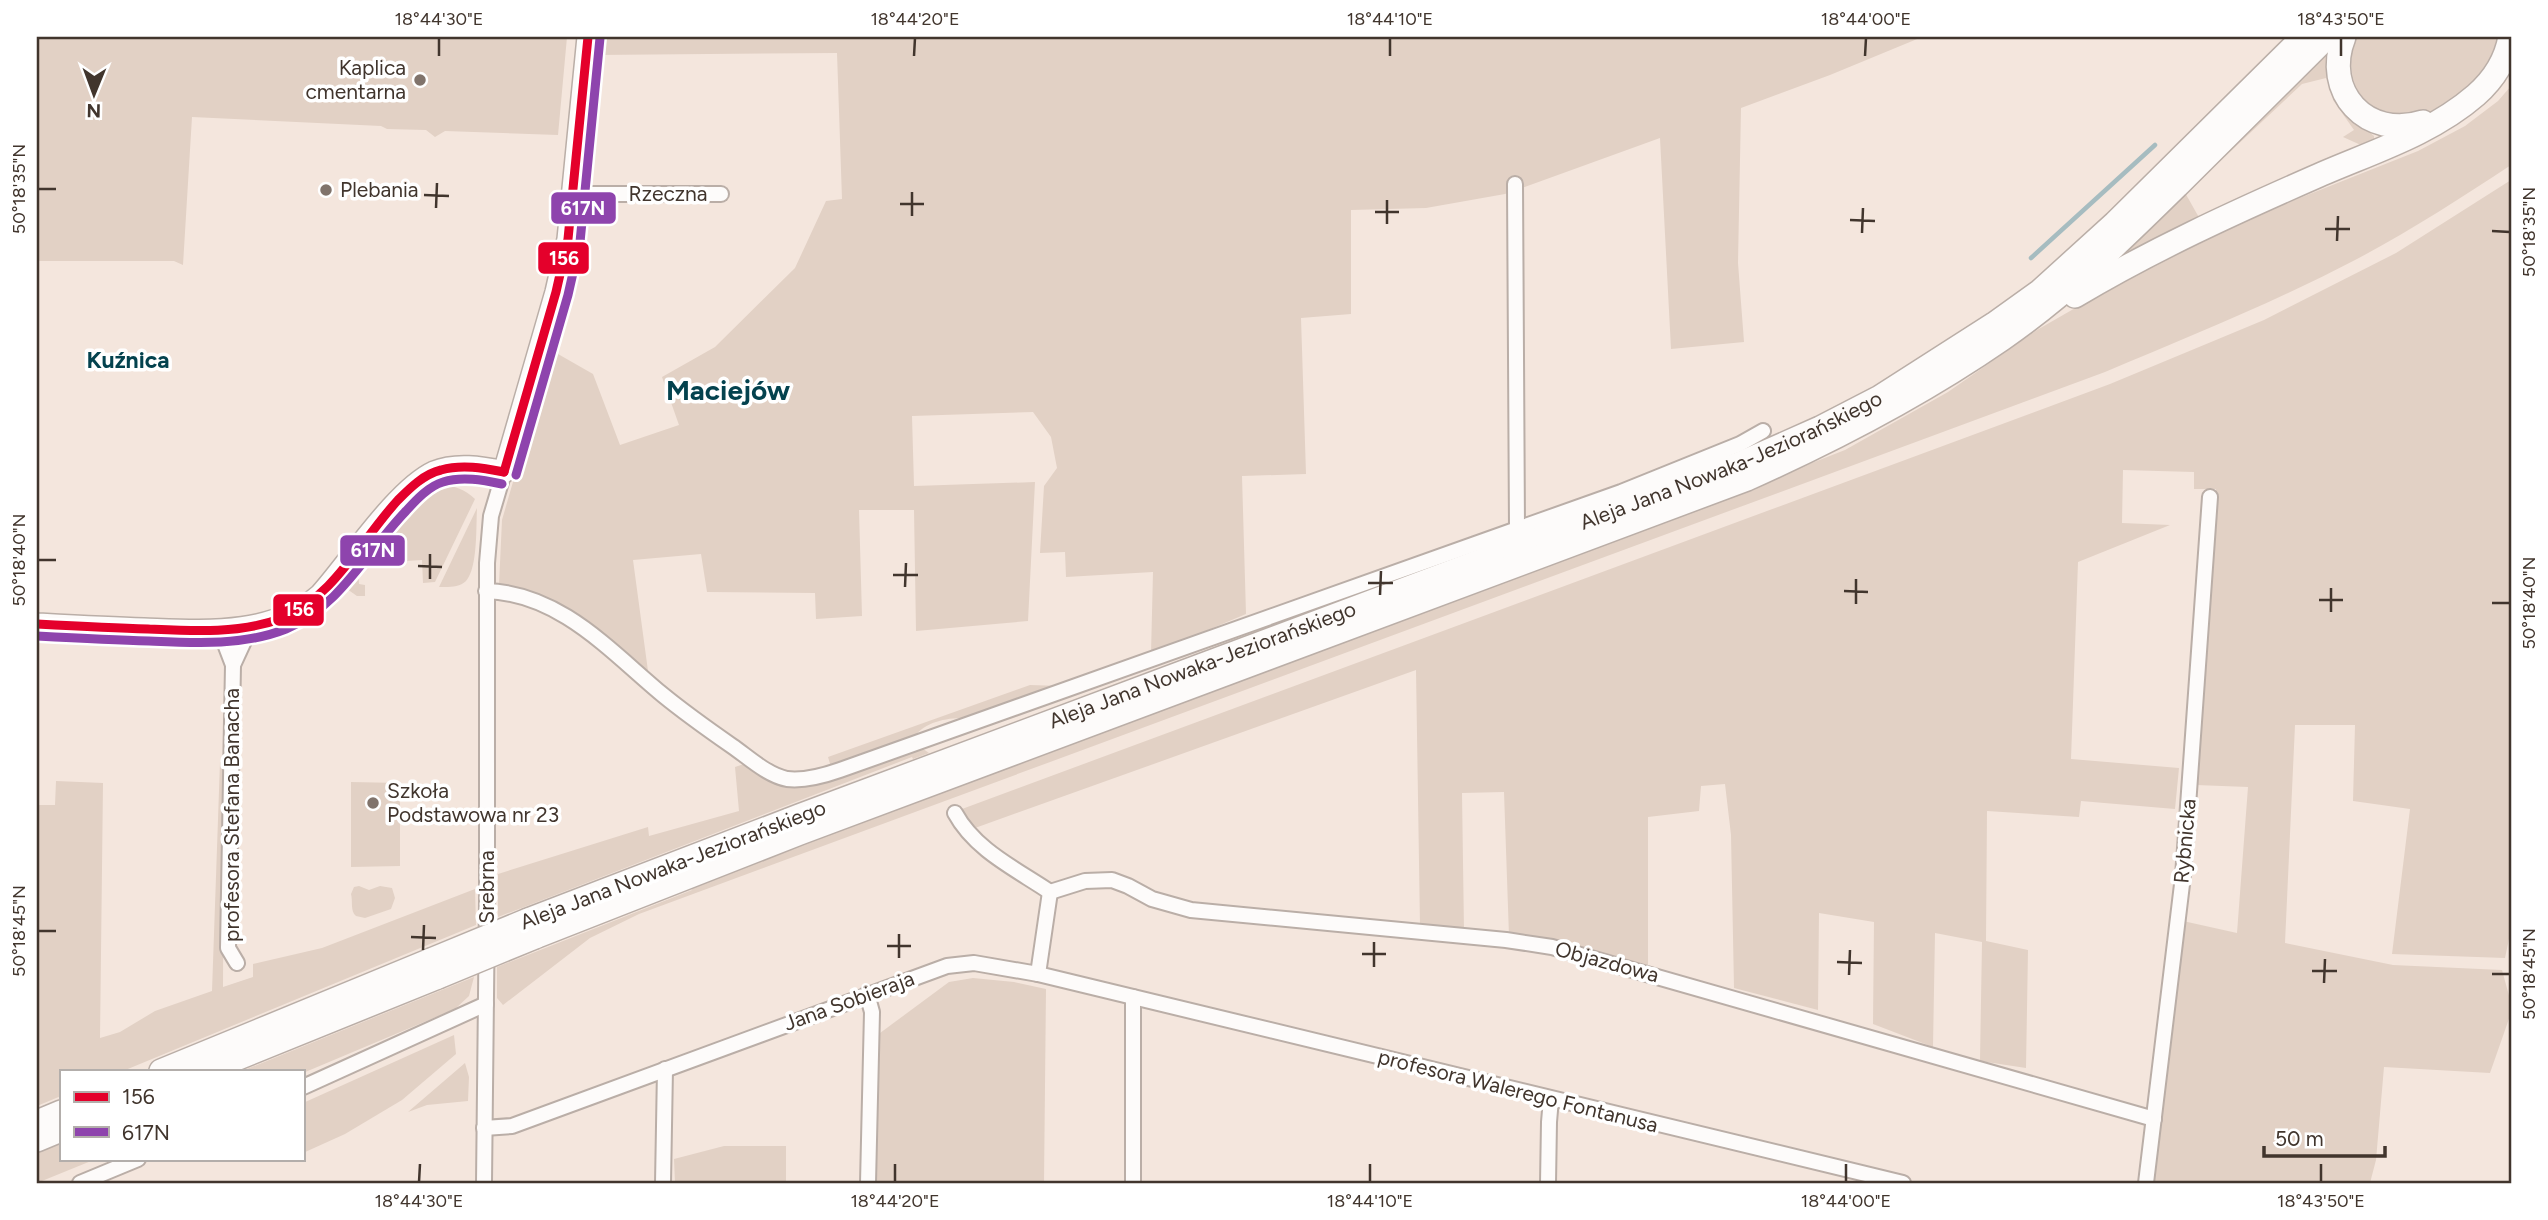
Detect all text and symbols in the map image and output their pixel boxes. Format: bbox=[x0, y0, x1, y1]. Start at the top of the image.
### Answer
text: 18°44'30"E bbox=[395, 8, 483, 30]
text: 18°44'20"E bbox=[870, 8, 960, 30]
text: 18°44'10"E bbox=[1347, 8, 1433, 30]
text: 18°44'00"E bbox=[1821, 8, 1911, 30]
text: 18°43'50"E bbox=[2297, 8, 2385, 30]
place label: Kaplica cmentarna bbox=[305, 55, 406, 104]
north arrow bbox=[60, 60, 130, 130]
marker: Kaplica cmentarna bbox=[412, 72, 428, 88]
text: N bbox=[86, 99, 101, 122]
text: 50°18'35"N bbox=[8, 144, 30, 234]
place label: Plebania bbox=[340, 177, 419, 202]
street label: Rzeczna bbox=[628, 181, 708, 206]
marker: Plebania bbox=[318, 182, 334, 198]
text: 50°18'35"N bbox=[2518, 187, 2540, 277]
line badge: 617N bbox=[550, 191, 617, 225]
text: 617N bbox=[561, 197, 605, 220]
line badge: 156 bbox=[537, 241, 590, 275]
text: 156 bbox=[549, 247, 579, 270]
district label: Kuźnica bbox=[86, 346, 170, 374]
district label: Maciejów bbox=[666, 373, 791, 407]
street label: Aleja Jana Nowaka-Jeziorańskiego bbox=[1576, 385, 1886, 535]
text: 50°18'40"N bbox=[8, 513, 30, 607]
line badge: 617N bbox=[339, 534, 406, 567]
text: 617N bbox=[351, 539, 395, 562]
text: 50°18'40"N bbox=[2518, 556, 2540, 650]
line badge: 156 bbox=[272, 593, 325, 627]
street label: Aleja Jana Nowaka-Jeziorańskiego bbox=[1045, 596, 1359, 733]
text: 156 bbox=[284, 598, 314, 621]
street label: profesora Stefana Banacha bbox=[219, 688, 244, 942]
place label: Szkoła Podstawowa nr 23 bbox=[387, 778, 559, 827]
marker: Szkoła Podstawowa nr 23 bbox=[365, 795, 381, 811]
street label: Aleja Jana Nowaka-Jeziorańskiego bbox=[516, 795, 829, 935]
street label: Rybnicka bbox=[2168, 798, 2201, 884]
street label: Srebrna bbox=[474, 850, 499, 924]
text: 50°18'45"N bbox=[8, 885, 30, 977]
text: 50°18'45"N bbox=[2518, 928, 2540, 1020]
street label: Objazdowa bbox=[1552, 936, 1662, 987]
street label: Jana Sobieraja bbox=[780, 965, 917, 1036]
street label: profesora Walerego Fontanusa bbox=[1375, 1044, 1661, 1137]
legend bbox=[60, 1070, 304, 1160]
text: 156 bbox=[122, 1084, 155, 1109]
scale bar bbox=[2264, 1115, 2385, 1159]
text: 617N bbox=[122, 1120, 170, 1145]
text: 50 m bbox=[2275, 1126, 2324, 1151]
text: 18°44'30"E bbox=[375, 1190, 463, 1212]
text: 18°44'20"E bbox=[850, 1190, 940, 1212]
text: 18°44'10"E bbox=[1327, 1190, 1413, 1212]
text: 18°44'00"E bbox=[1801, 1190, 1891, 1212]
text: 18°43'50"E bbox=[2277, 1190, 2365, 1212]

